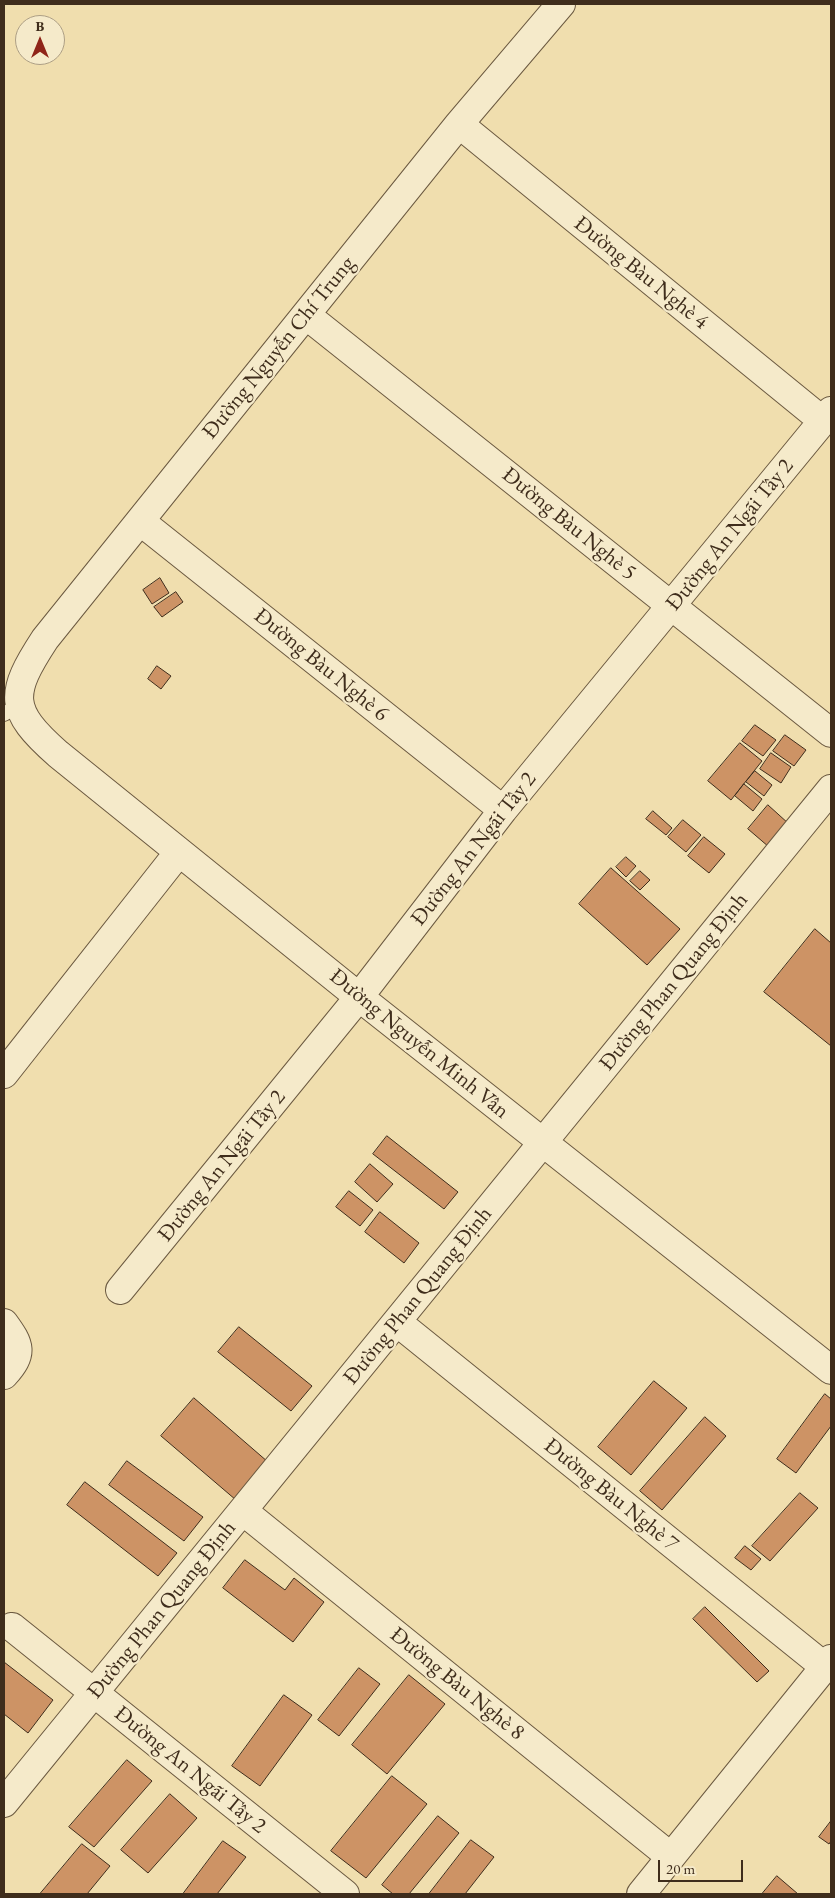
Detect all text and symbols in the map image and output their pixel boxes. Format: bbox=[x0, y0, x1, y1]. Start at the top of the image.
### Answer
north arrow bbox=[15, 15, 65, 65]
text: B bbox=[36, 17, 44, 35]
street label: Đường Bàu Nghè 4 bbox=[569, 211, 713, 335]
street label: Đường Nguyễn Chí Trung bbox=[197, 251, 361, 445]
street label: Đường An Ngãi Tây 2 bbox=[661, 454, 799, 616]
street label: Đường Bàu Nghè 5 bbox=[497, 462, 641, 586]
street label: Đường Bàu Nghè 6 bbox=[249, 603, 393, 727]
street label: Đường An Ngãi Tây 2 bbox=[406, 767, 542, 931]
street label: Đường Phan Quang Định bbox=[594, 888, 754, 1076]
street label: Đường Nguyễn Minh Vân bbox=[324, 963, 514, 1125]
street label: Đường An Ngãi Tây 2 bbox=[153, 1085, 291, 1247]
street label: Đường Phan Quang Định bbox=[338, 1202, 498, 1390]
street label: Đường Bàu Nghè 7 bbox=[539, 1433, 683, 1557]
street label: Đường Phan Quang Định bbox=[82, 1516, 242, 1704]
street label: Đường Bàu Nghè 8 bbox=[385, 1622, 529, 1746]
street label: Đường An Ngãi Tây 2 bbox=[109, 1701, 271, 1839]
scale bar bbox=[660, 1850, 745, 1882]
text: 20 m bbox=[666, 1859, 695, 1878]

